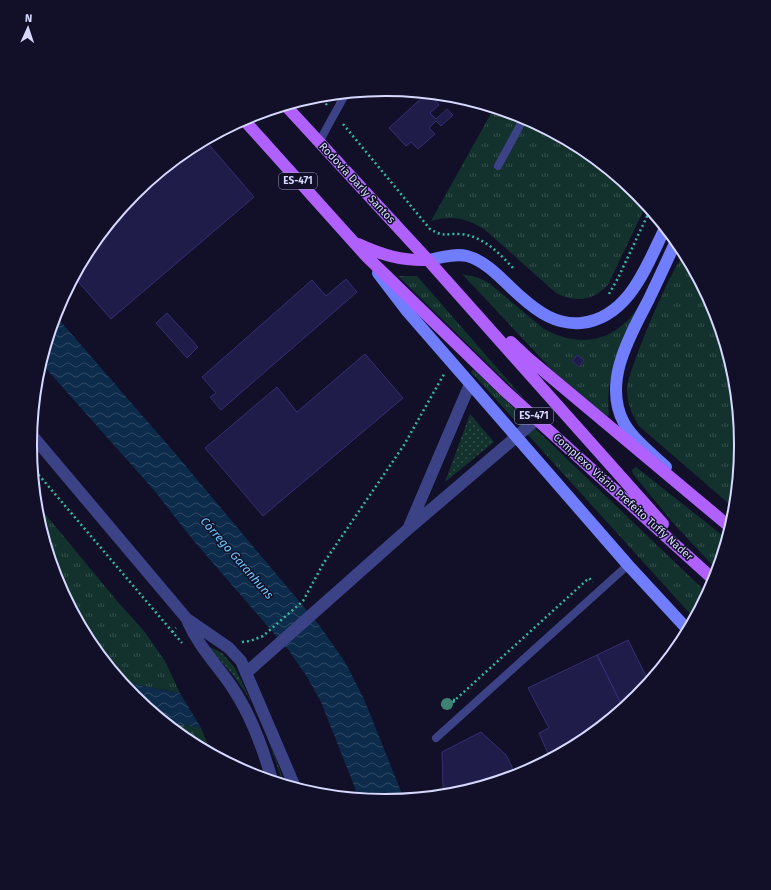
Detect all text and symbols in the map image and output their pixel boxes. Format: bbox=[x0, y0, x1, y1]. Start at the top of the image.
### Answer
north arrow bbox=[8, 8, 48, 48]
text: N bbox=[25, 12, 32, 25]
street label: Rodovia Darly Santos bbox=[316, 140, 398, 226]
road number: ES-471 bbox=[279, 173, 317, 189]
road number: ES-471 bbox=[515, 408, 553, 424]
street label: Complexo Viário Prefeito Tuffy Nader bbox=[550, 431, 696, 564]
water label: Córrego Garanhuns bbox=[198, 514, 277, 602]

